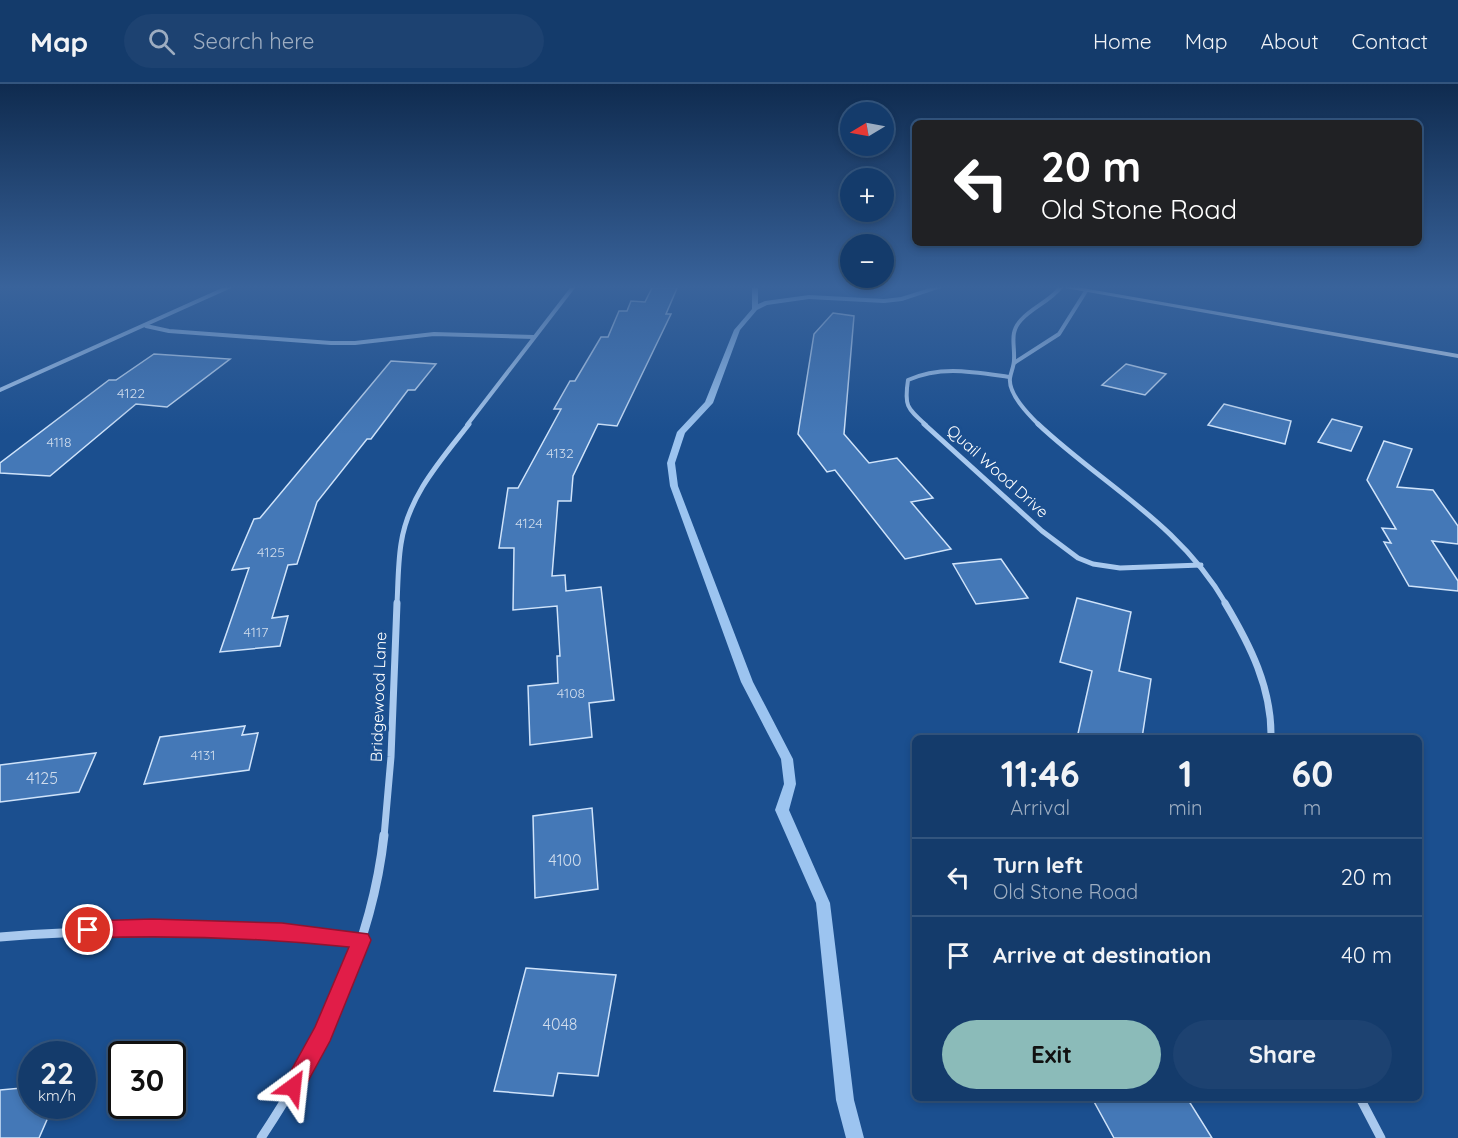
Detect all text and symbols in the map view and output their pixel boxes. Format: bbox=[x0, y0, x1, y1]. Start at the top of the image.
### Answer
search box bbox=[124, 14, 544, 68]
text: Map bbox=[30, 24, 88, 59]
icon: search bbox=[145, 25, 178, 58]
text: Search here bbox=[193, 27, 315, 55]
text: Home bbox=[1093, 28, 1152, 54]
text: Map bbox=[1185, 28, 1228, 54]
text: About bbox=[1261, 28, 1319, 54]
text: Contact bbox=[1352, 28, 1428, 54]
north arrow bbox=[840, 102, 894, 156]
map controls bbox=[840, 102, 894, 288]
text: 20 m bbox=[1041, 140, 1141, 193]
icon: left bbox=[942, 144, 1020, 222]
button: + bbox=[840, 168, 894, 222]
text: Old Stone Road bbox=[1041, 192, 1237, 226]
button: − bbox=[840, 234, 894, 288]
house number: 4122 bbox=[117, 384, 145, 402]
street label: Quail Wood Drive bbox=[943, 420, 1053, 522]
house number: 4118 bbox=[46, 433, 72, 451]
house number: 4132 bbox=[546, 444, 574, 462]
house number: 4124 bbox=[515, 514, 543, 532]
house number: 4125 bbox=[257, 543, 285, 561]
house number: 4117 bbox=[244, 623, 268, 641]
street label: Bridgewood Lane bbox=[366, 632, 390, 762]
house number: 4108 bbox=[557, 684, 585, 702]
house number: 4131 bbox=[191, 746, 215, 764]
text: 11:46 bbox=[1001, 751, 1080, 796]
text: 1 bbox=[1178, 751, 1192, 796]
text: 60 bbox=[1291, 751, 1333, 796]
house number: 4125 bbox=[26, 768, 58, 788]
text: Arrival bbox=[1010, 795, 1070, 820]
text: min bbox=[1168, 795, 1202, 820]
text: m bbox=[1303, 795, 1321, 820]
house number: 4100 bbox=[548, 850, 582, 870]
text: Turn left bbox=[993, 851, 1083, 879]
icon: left bbox=[942, 861, 975, 894]
text: 20 m bbox=[1341, 863, 1392, 891]
text: Old Stone Road bbox=[993, 879, 1138, 904]
pin bbox=[62, 904, 113, 955]
icon: arrive bbox=[71, 913, 104, 946]
icon: arrive bbox=[942, 939, 975, 972]
text: Arrive at destination bbox=[993, 941, 1211, 969]
text: 40 m bbox=[1341, 941, 1392, 969]
house number: 4048 bbox=[542, 1014, 578, 1034]
button: Exit bbox=[942, 1020, 1161, 1089]
button: Share bbox=[1173, 1020, 1392, 1089]
speed limit sign: 30 bbox=[108, 1041, 186, 1119]
text: 22 bbox=[40, 1054, 74, 1092]
position arrow bbox=[261, 1055, 325, 1119]
text: km/h bbox=[38, 1086, 76, 1105]

